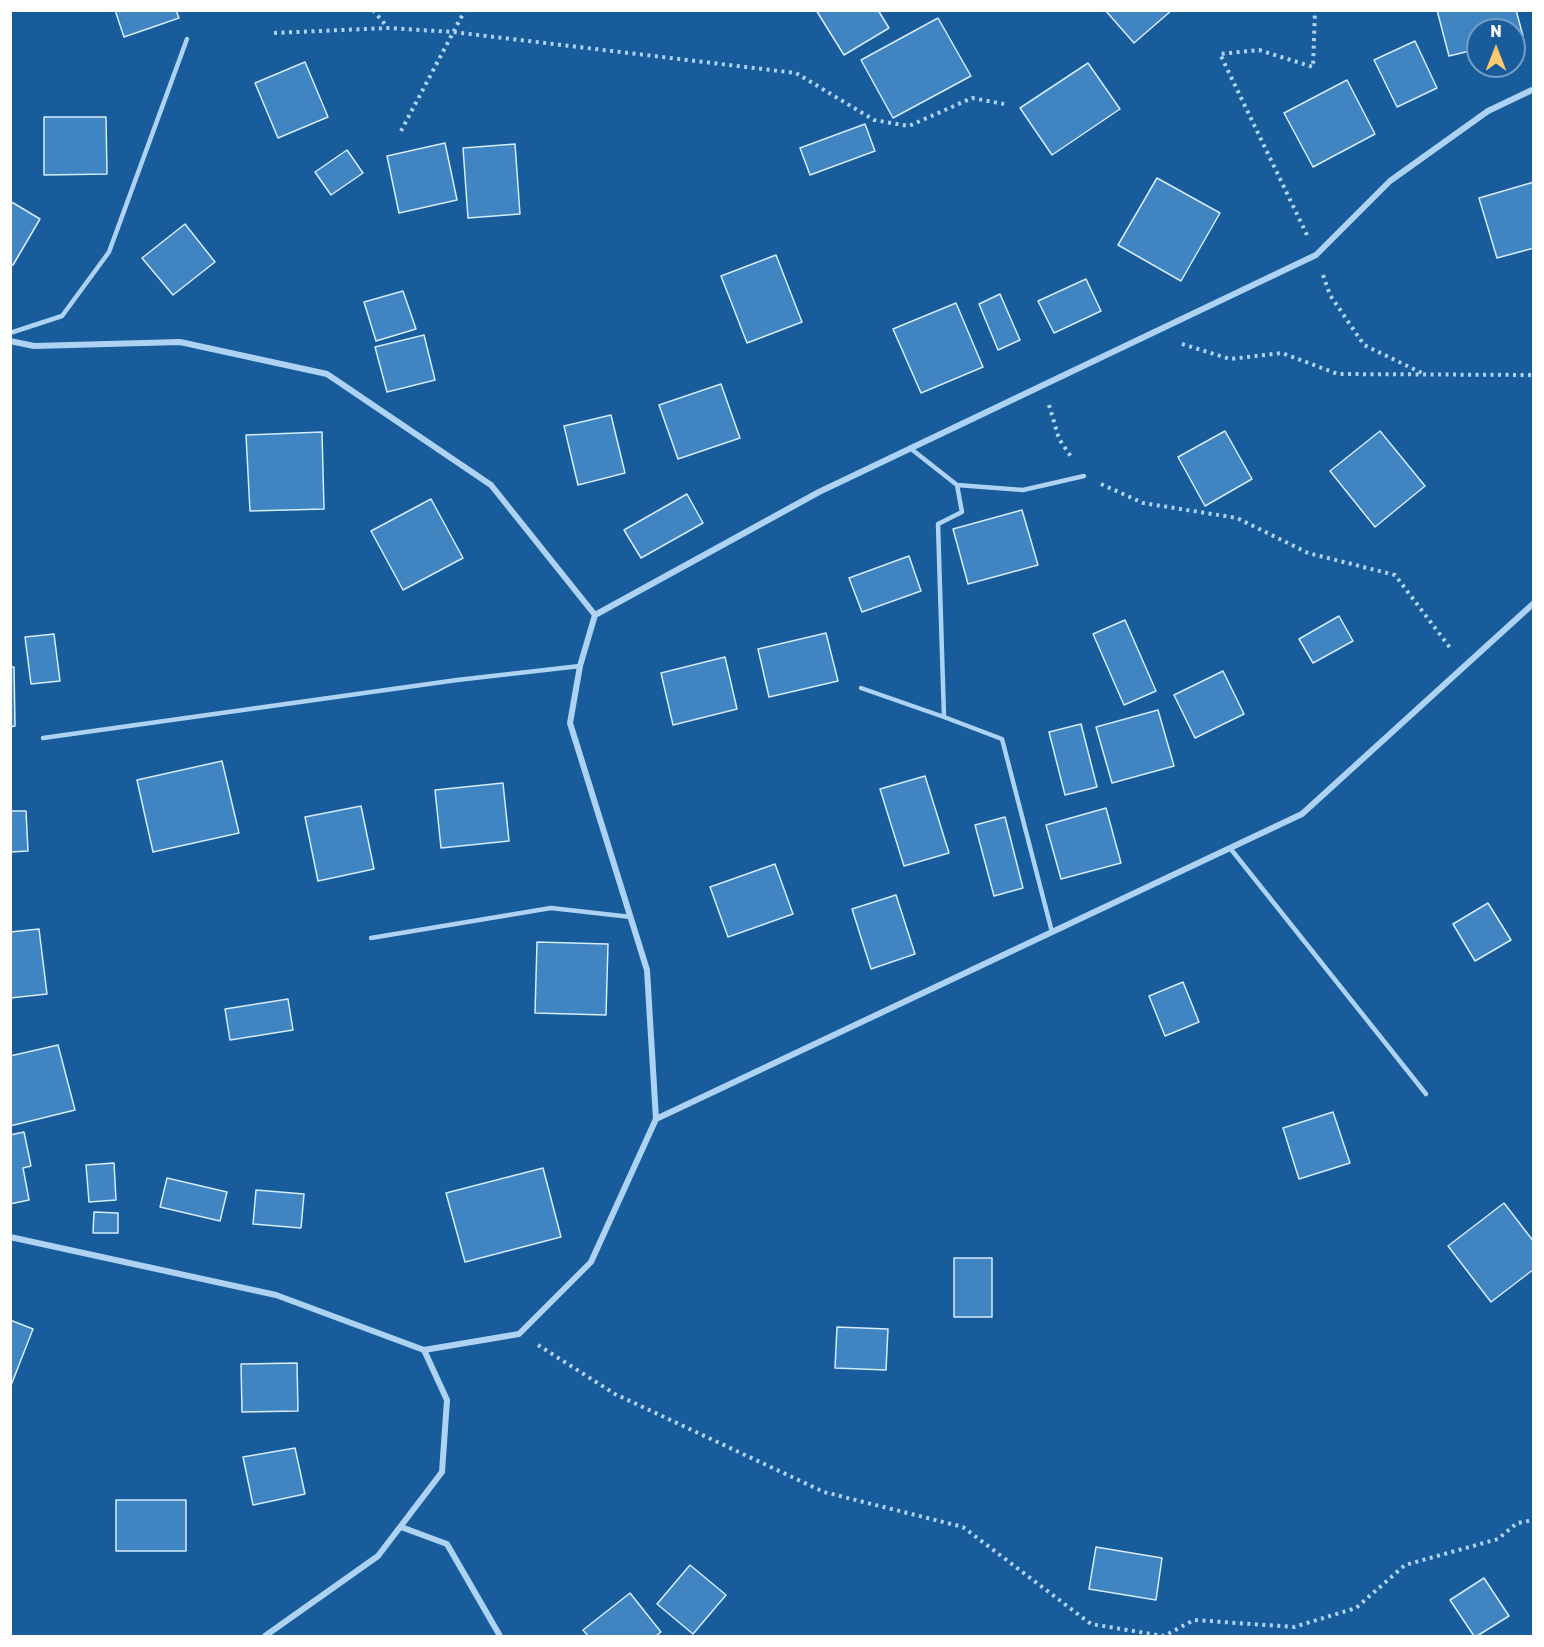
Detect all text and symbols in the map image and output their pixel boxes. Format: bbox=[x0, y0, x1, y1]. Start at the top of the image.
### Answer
north arrow bbox=[1466, 18, 1526, 78]
text: N bbox=[1490, 22, 1502, 41]

